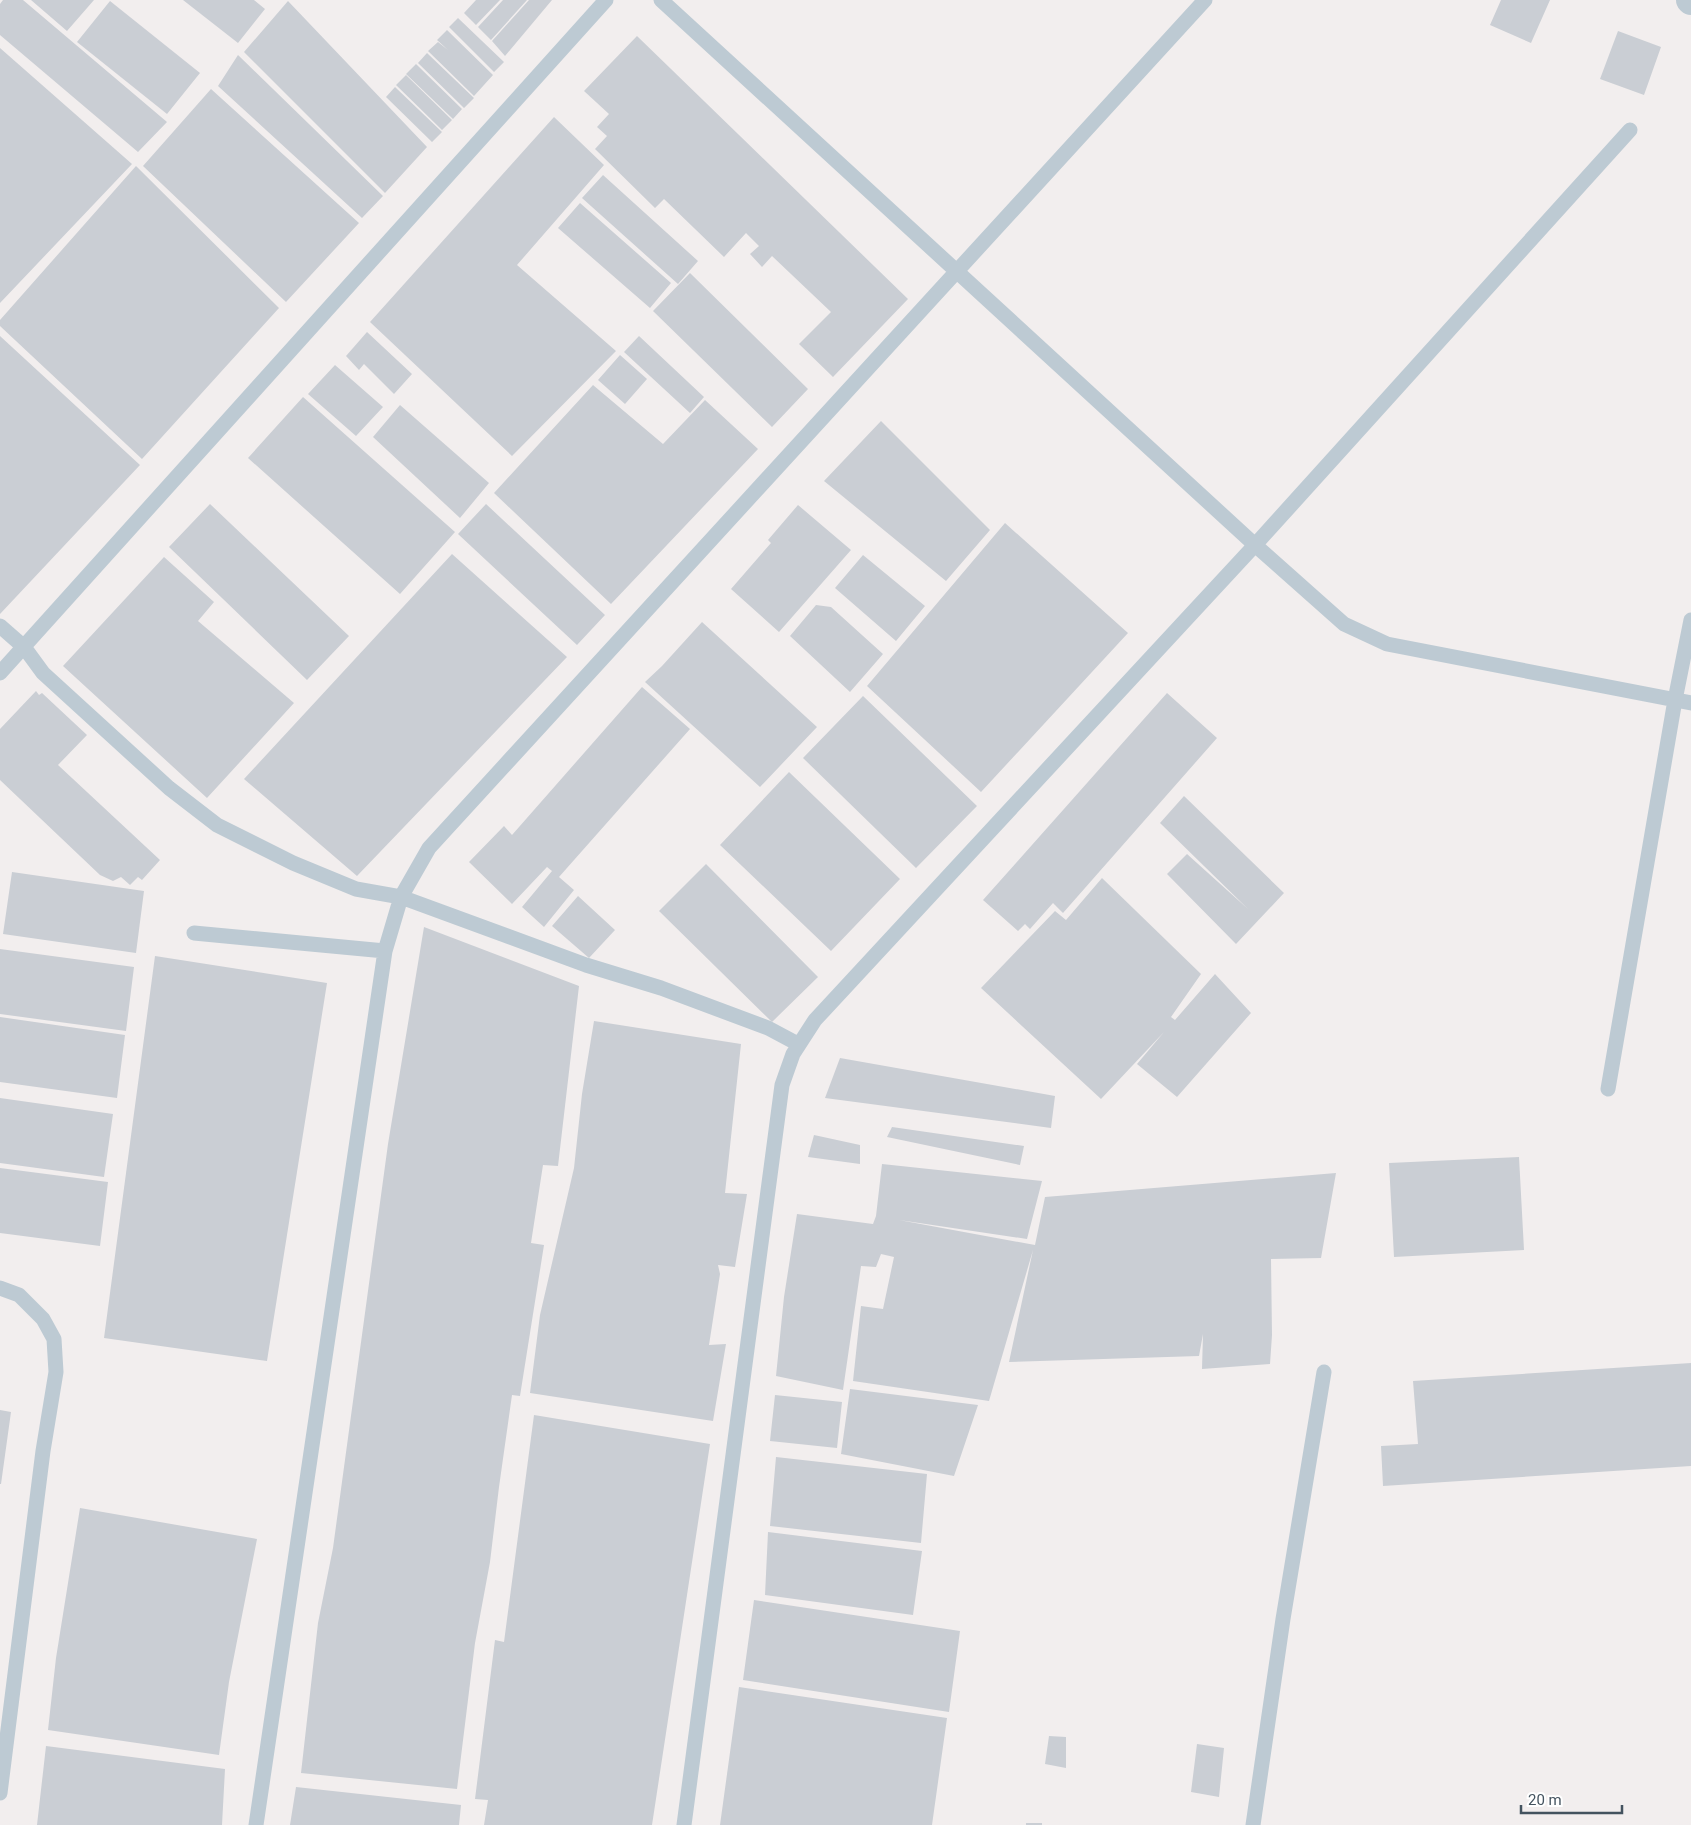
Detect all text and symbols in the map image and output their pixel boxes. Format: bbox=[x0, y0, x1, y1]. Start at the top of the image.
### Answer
scale bar bbox=[1521, 1782, 1622, 1814]
text: 20 m bbox=[1528, 1791, 1562, 1809]

